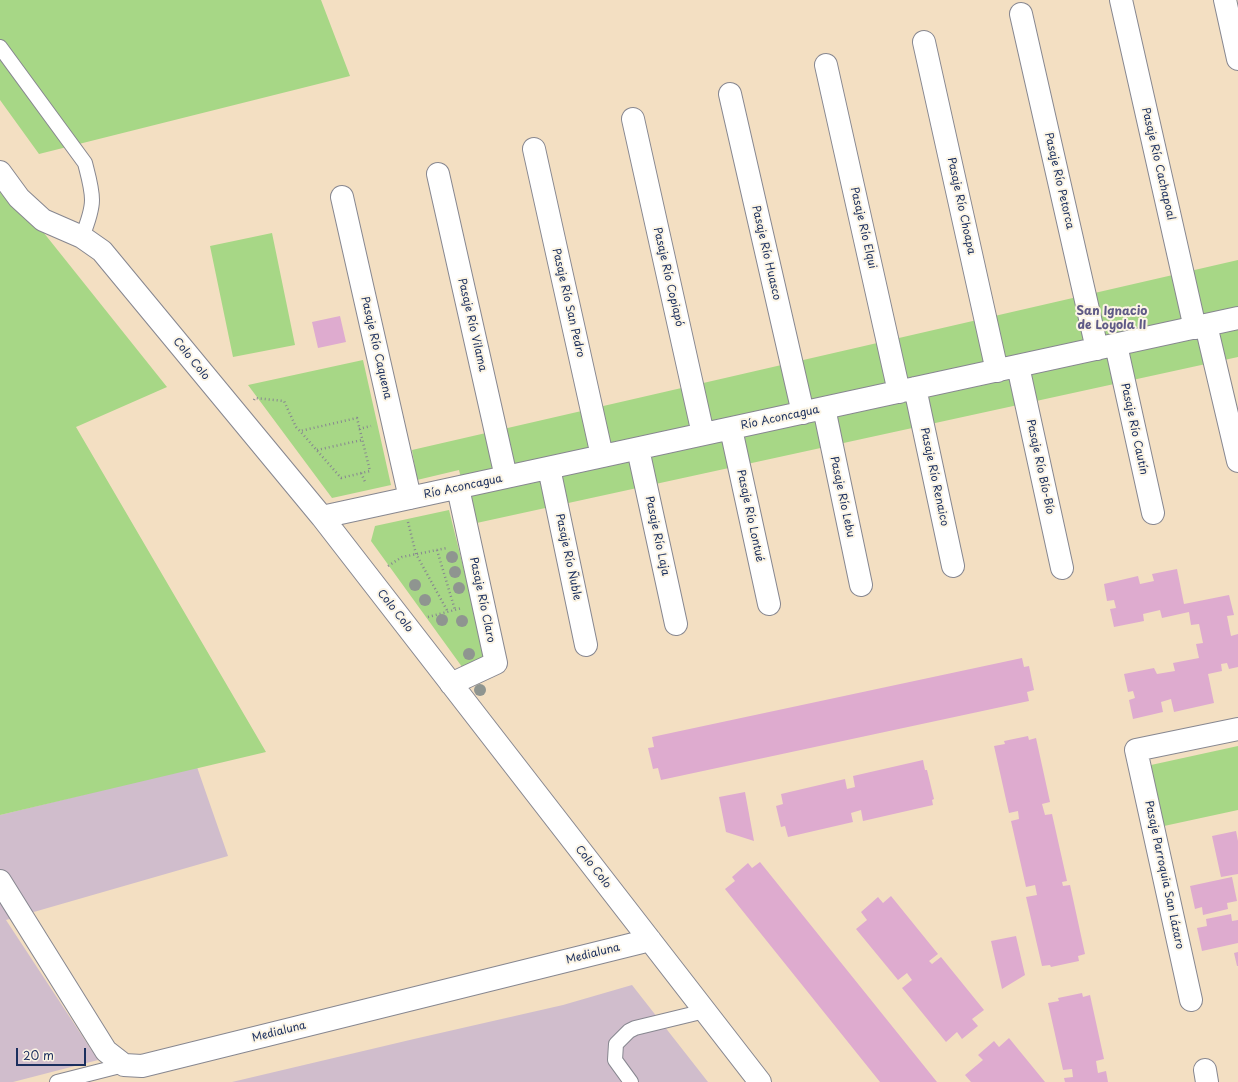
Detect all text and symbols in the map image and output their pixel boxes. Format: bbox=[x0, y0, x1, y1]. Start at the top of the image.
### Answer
street label: Pasaje Río Cachapoal bbox=[1139, 106, 1177, 222]
street label: Pasaje Río Petorca bbox=[1041, 131, 1077, 231]
street label: Pasaje Río Choapa bbox=[944, 156, 978, 256]
street label: Pasaje Río Elqui bbox=[847, 186, 879, 270]
street label: Pasaje Río Huasco bbox=[749, 204, 783, 302]
street label: Pasaje Río Copiapó bbox=[650, 226, 686, 328]
street label: Pasaje Río San Pedro bbox=[549, 247, 587, 359]
street label: Pasaje Río Vilama bbox=[455, 277, 489, 373]
street label: Pasaje Río Caquena bbox=[358, 295, 394, 401]
district label: San Ignacio de Loyola II bbox=[1077, 305, 1147, 333]
street label: Colo Colo bbox=[170, 335, 212, 383]
street label: Pasaje Río Cautín bbox=[1118, 382, 1150, 476]
street label: Río Aconcagua bbox=[739, 403, 821, 433]
street label: Pasaje Río Bío-Bío bbox=[1023, 418, 1057, 516]
street label: Pasaje Río Renaico bbox=[917, 427, 951, 527]
street label: Pasaje Río Lebu bbox=[827, 455, 857, 539]
street label: Pasaje Río Lontué bbox=[734, 469, 766, 563]
street label: Río Aconcagua bbox=[422, 472, 504, 502]
street label: Pasaje Río Laja bbox=[642, 495, 672, 577]
street label: Pasaje Río Ñuble bbox=[552, 512, 584, 602]
street label: Pasaje Río Claro bbox=[466, 556, 498, 644]
street label: Colo Colo bbox=[374, 587, 416, 635]
street label: Pasaje Parroquia San Lázaro bbox=[1142, 799, 1186, 951]
street label: Colo Colo bbox=[572, 843, 614, 891]
street label: Medialuna bbox=[565, 941, 621, 967]
street label: Medialuna bbox=[251, 1019, 307, 1045]
scale bar bbox=[18, 1040, 88, 1066]
text: 20 m bbox=[23, 1046, 54, 1064]

